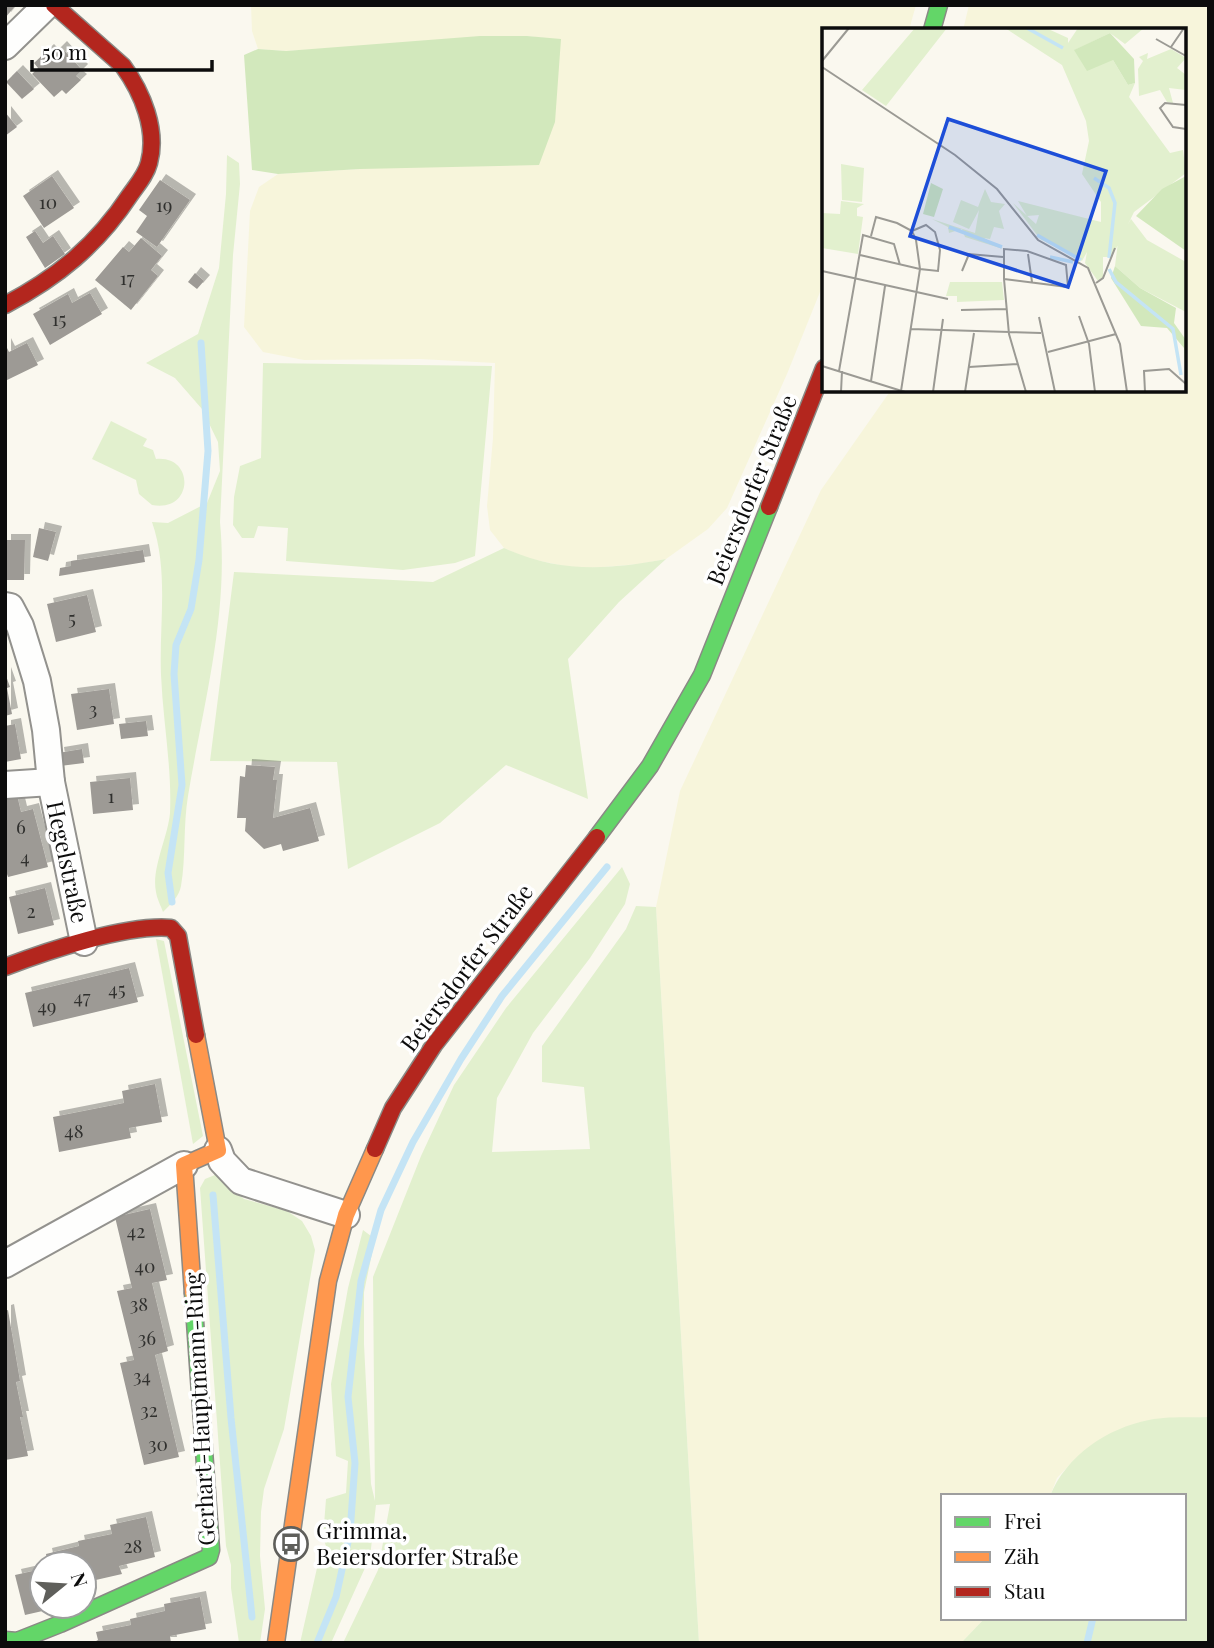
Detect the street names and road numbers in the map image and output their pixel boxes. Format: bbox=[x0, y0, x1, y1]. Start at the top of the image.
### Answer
street label: Beiersdorfer Straße bbox=[698, 390, 803, 589]
street label: Hegelstraße bbox=[40, 798, 97, 926]
street label: Beiersdorfer Straße bbox=[392, 877, 539, 1057]
street label: Gerhart-Hauptmann-Ring bbox=[176, 1272, 221, 1547]

